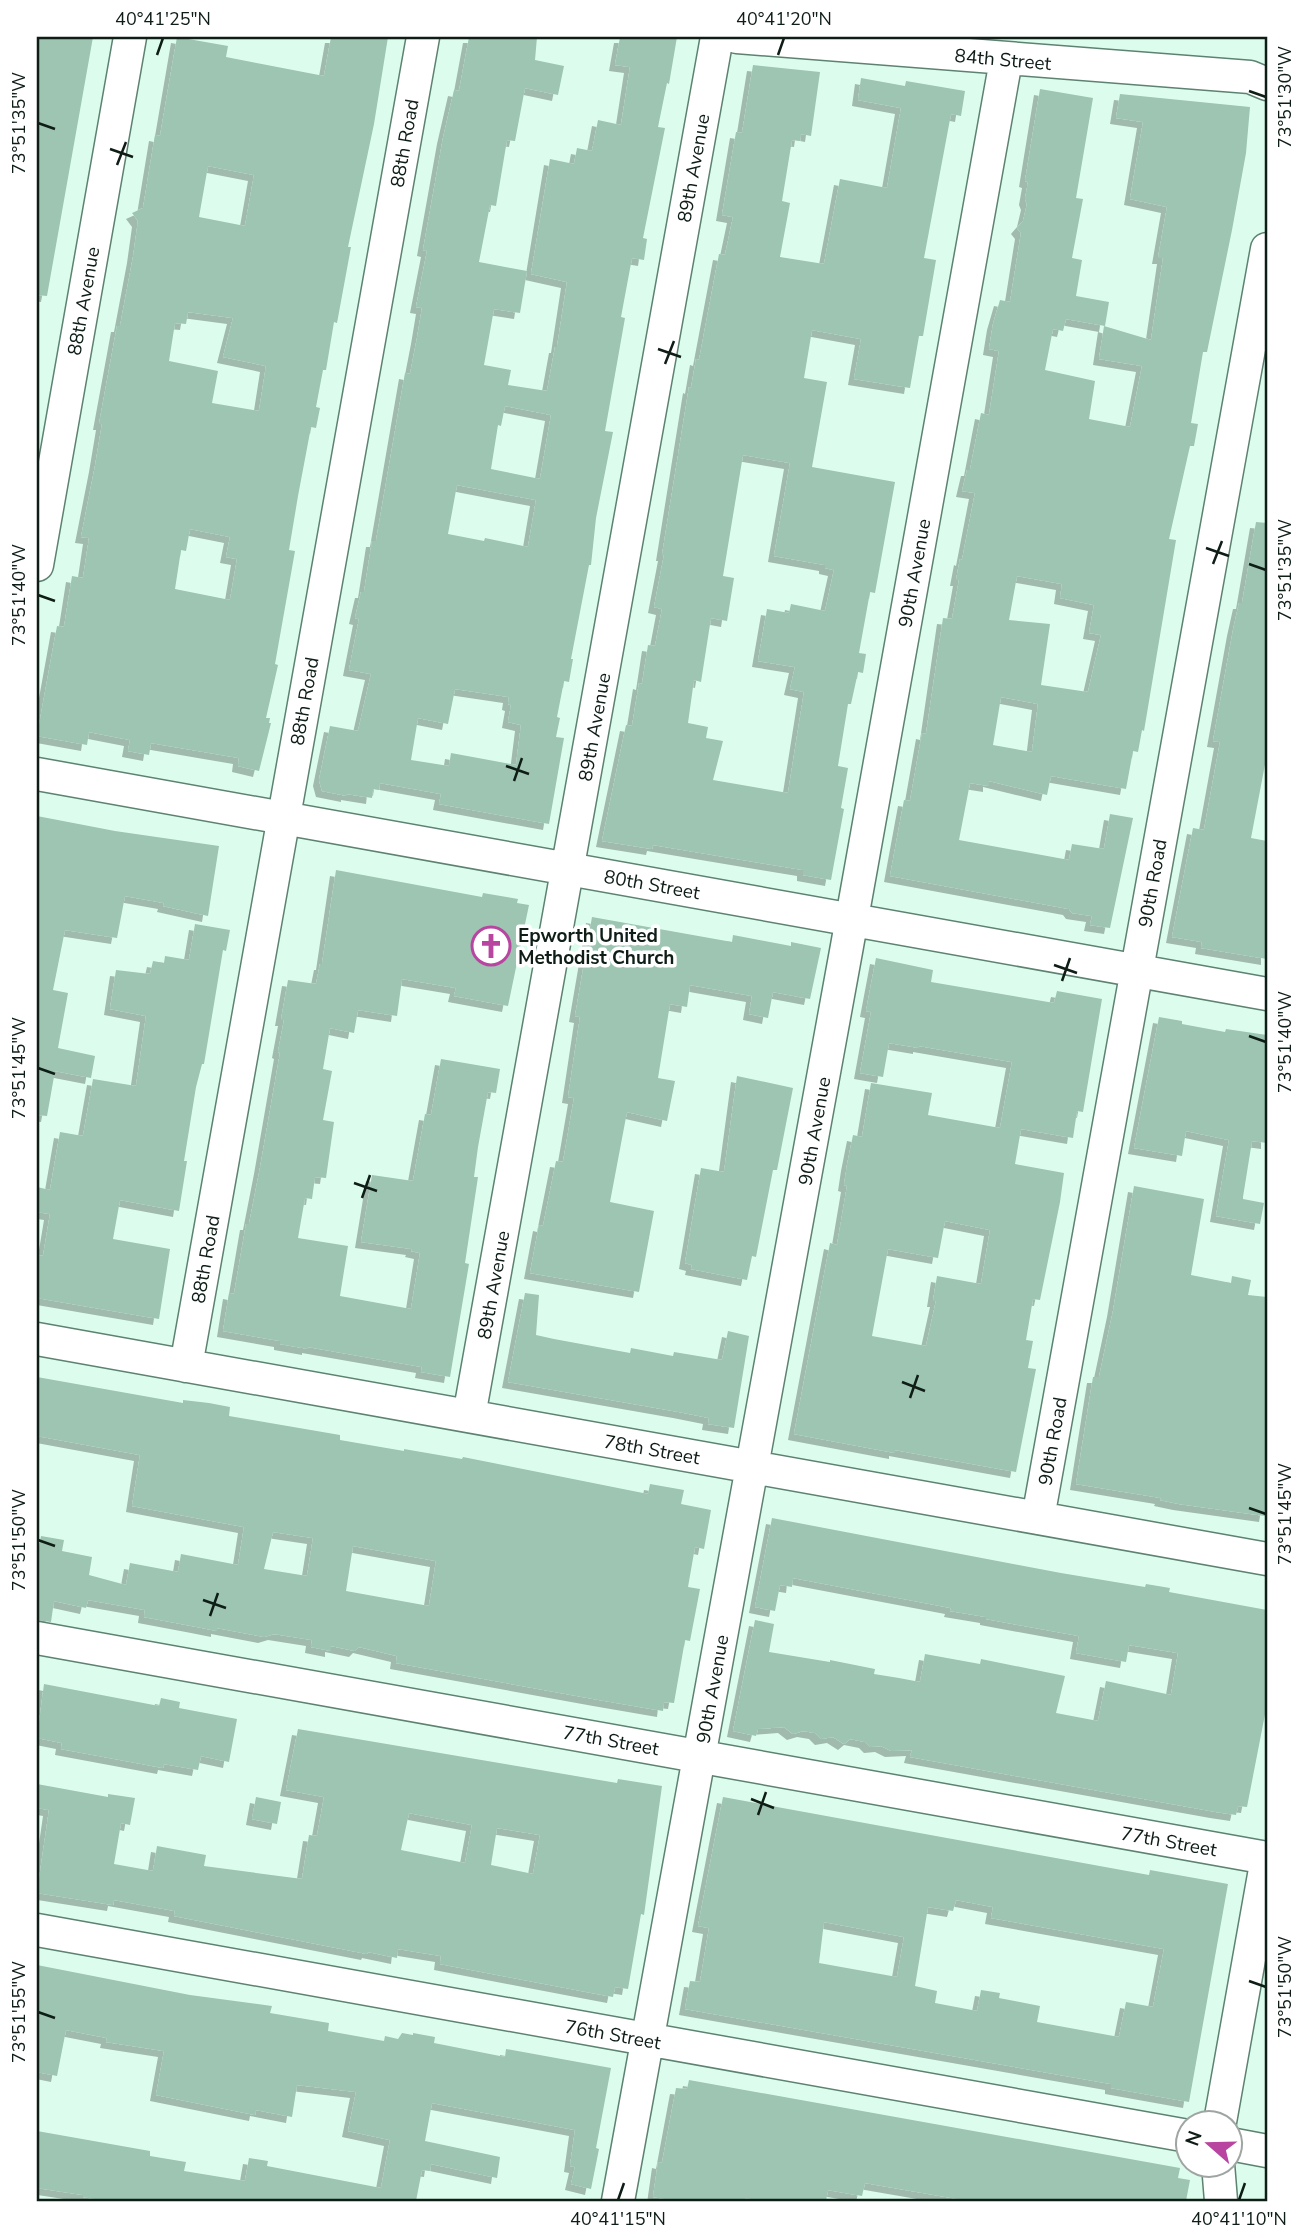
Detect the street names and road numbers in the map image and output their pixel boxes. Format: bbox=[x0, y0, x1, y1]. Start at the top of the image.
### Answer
street label: 84th Street bbox=[953, 43, 1053, 77]
street label: 88th Road bbox=[384, 97, 426, 189]
street label: 89th Avenue bbox=[672, 112, 716, 224]
street label: 88th Avenue bbox=[62, 245, 106, 357]
street label: 90th Avenue bbox=[893, 517, 937, 629]
street label: 88th Road bbox=[284, 655, 326, 747]
street label: 89th Avenue bbox=[573, 671, 617, 783]
street label: 90th Road bbox=[1132, 837, 1174, 929]
street label: 80th Street bbox=[602, 864, 702, 906]
street label: 90th Avenue bbox=[793, 1075, 837, 1187]
street label: 88th Road bbox=[185, 1213, 227, 1305]
street label: 89th Avenue bbox=[472, 1229, 516, 1341]
street label: 90th Road bbox=[1032, 1395, 1074, 1487]
street label: 78th Street bbox=[602, 1429, 702, 1471]
street label: 90th Avenue bbox=[691, 1633, 735, 1745]
street label: 77th Street bbox=[561, 1720, 661, 1762]
street label: 77th Street bbox=[1119, 1821, 1219, 1863]
street label: 76th Street bbox=[563, 2014, 663, 2056]

